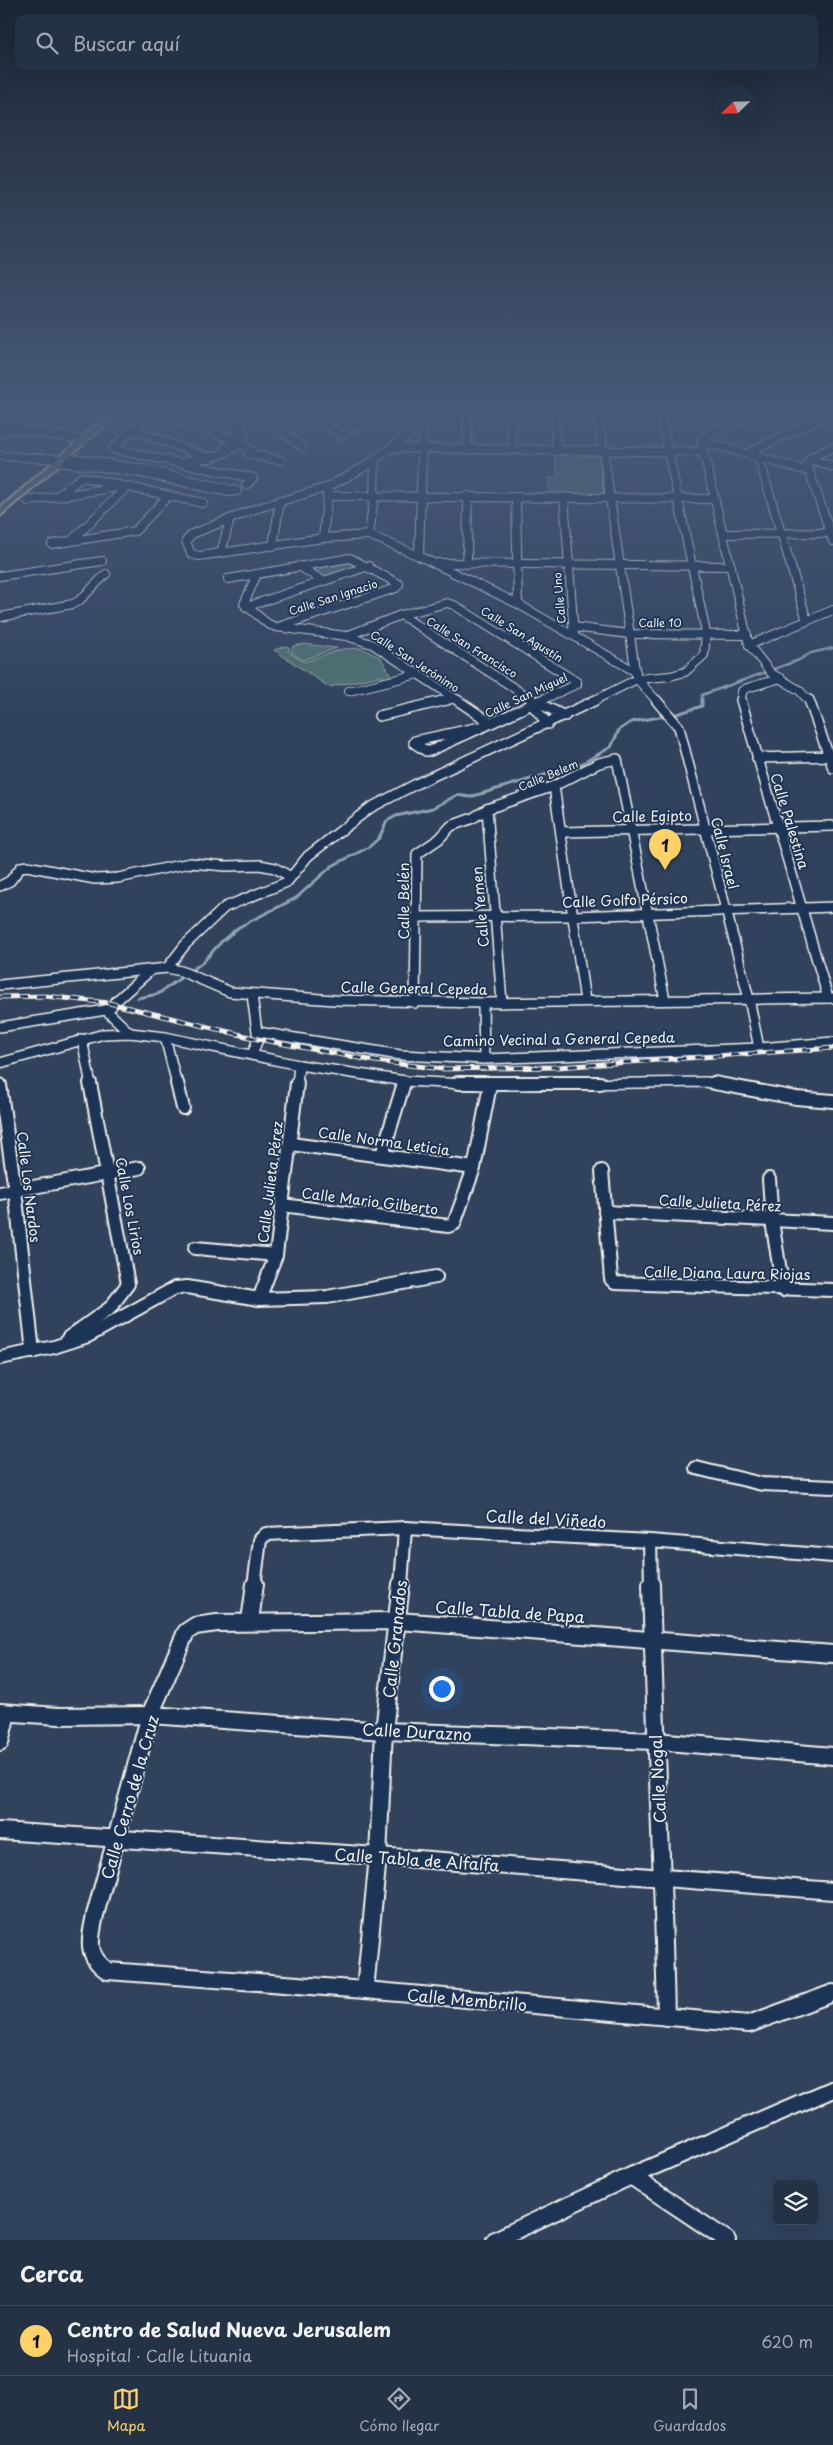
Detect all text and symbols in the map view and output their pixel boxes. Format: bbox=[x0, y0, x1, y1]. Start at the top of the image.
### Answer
search box bbox=[15, 15, 818, 70]
icon: search bbox=[33, 29, 61, 57]
text: Buscar aquí bbox=[73, 29, 180, 57]
north arrow bbox=[713, 85, 758, 130]
street label: Calle Uno bbox=[548, 572, 570, 624]
street label: Calle San Ignacio bbox=[286, 575, 380, 619]
street label: Calle San Agustín bbox=[478, 602, 566, 666]
street label: Calle San Francisco bbox=[423, 612, 521, 682]
street label: Calle 10 bbox=[638, 614, 682, 631]
street label: Calle San Jerónimo bbox=[367, 626, 463, 696]
street label: Calle San Miguel bbox=[482, 668, 570, 722]
street label: Calle Belem bbox=[516, 755, 580, 795]
street label: Calle Palestina bbox=[765, 770, 815, 872]
street label: Calle Egipto bbox=[612, 805, 692, 827]
street label: Calle Israel bbox=[706, 815, 744, 891]
pin: 1 bbox=[649, 829, 681, 870]
street label: Calle Belén bbox=[393, 863, 414, 939]
street label: Calle Yemen bbox=[466, 866, 494, 948]
street label: Calle Golfo Pérsico bbox=[562, 887, 689, 913]
street label: Calle General Cepeda bbox=[340, 976, 488, 1000]
street label: Camino Vecinal a General Cepeda bbox=[443, 1026, 676, 1052]
street label: Calle Julieta Pérez bbox=[252, 1120, 288, 1244]
street label: Calle Norma Leticia bbox=[317, 1121, 452, 1161]
street label: Calle Los Nardos bbox=[12, 1130, 46, 1244]
street label: Calle Los Lirios bbox=[110, 1155, 150, 1257]
street label: Calle Mario Gilberto bbox=[300, 1182, 440, 1220]
street label: Calle Julieta Pérez bbox=[658, 1189, 782, 1217]
street label: Calle Diana Laura Riojas bbox=[644, 1261, 810, 1285]
street label: Calle del Viñedo bbox=[485, 1503, 607, 1533]
street label: Calle Granados bbox=[376, 1579, 412, 1699]
street label: Calle Tabla de Papa bbox=[434, 1594, 586, 1628]
your location bbox=[429, 1676, 455, 1702]
street label: Calle Cerro de la Cruz bbox=[94, 1712, 164, 1882]
street label: Calle Durazno bbox=[362, 1716, 472, 1746]
street label: Calle Nogal bbox=[643, 1734, 671, 1824]
street label: Calle Tabla de Alfalfa bbox=[334, 1841, 500, 1877]
street label: Calle Membrillo bbox=[406, 1982, 528, 2016]
map controls bbox=[773, 2180, 818, 2225]
button: layers bbox=[773, 2180, 818, 2225]
text: Cerca bbox=[20, 2257, 84, 2289]
text: Centro de Salud Nueva Jerusalem bbox=[67, 2315, 391, 2343]
text: 1 bbox=[32, 2329, 40, 2353]
text: 620 m bbox=[761, 2329, 813, 2353]
text: Hospital · Calle Lituania bbox=[67, 2343, 252, 2367]
tab: Mapa bbox=[107, 2385, 145, 2436]
tab: Cómo llegar bbox=[359, 2385, 439, 2436]
tab: Guardados bbox=[653, 2385, 726, 2436]

